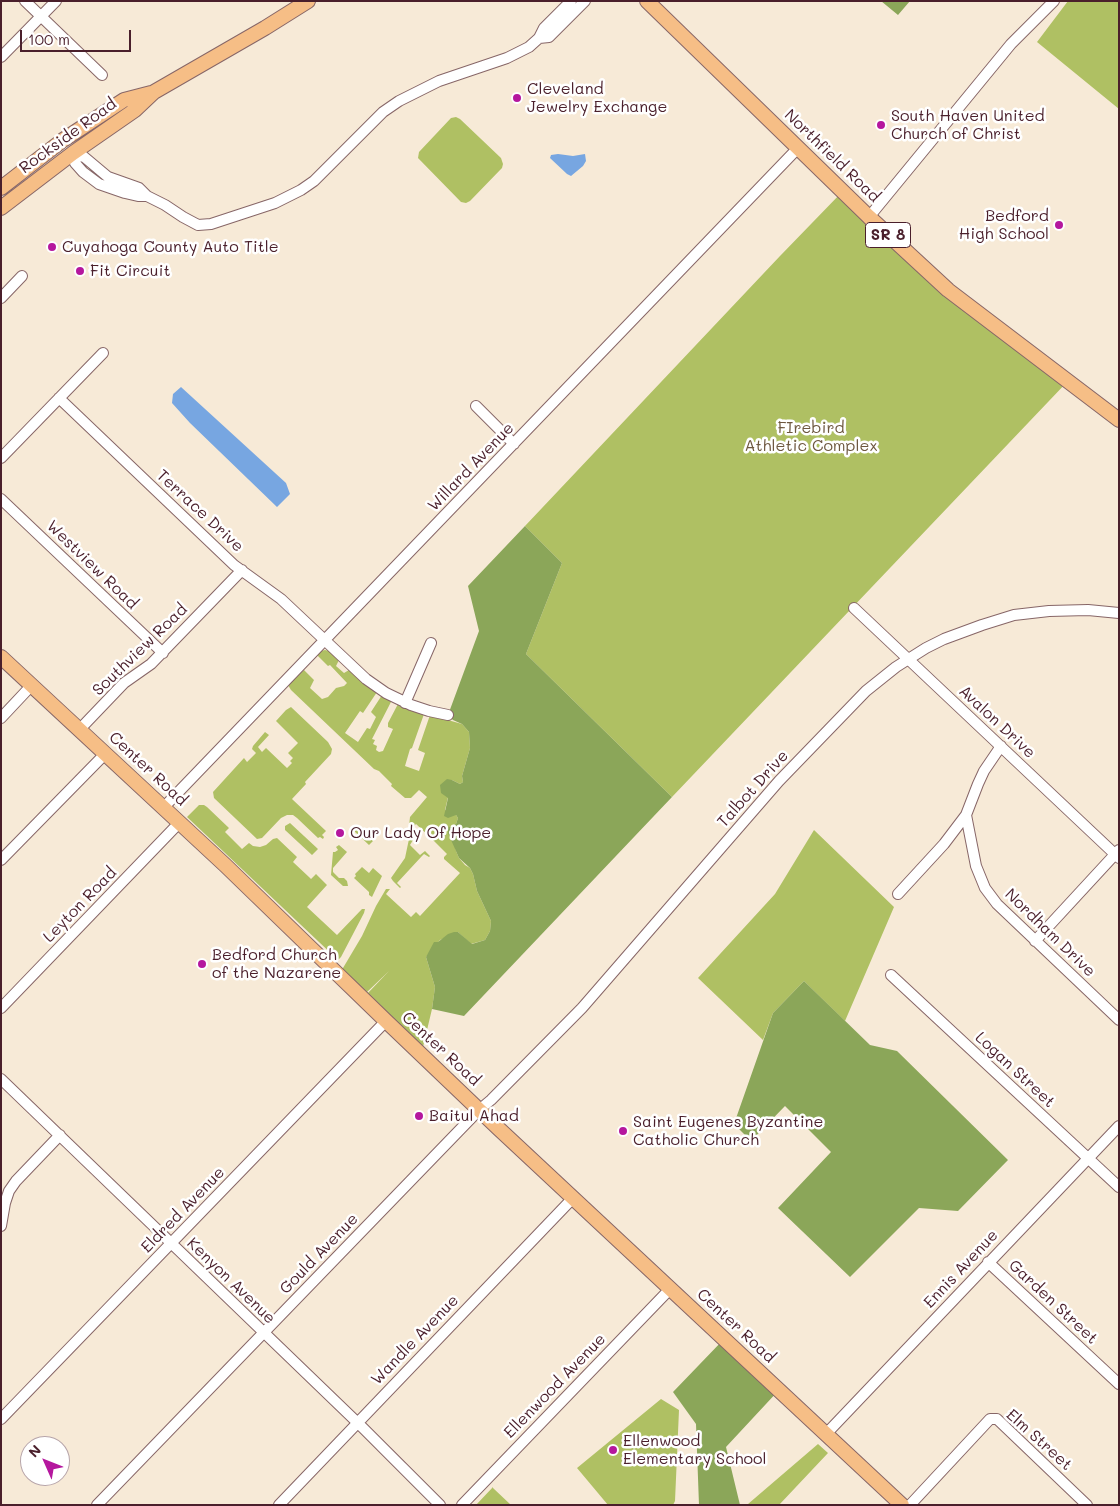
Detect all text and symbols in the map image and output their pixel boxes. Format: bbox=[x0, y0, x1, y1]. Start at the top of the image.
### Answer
scale bar bbox=[22, 20, 134, 52]
text: 100 m bbox=[28, 29, 70, 49]
place label: Cleveland Jewelry Exchange bbox=[527, 79, 667, 117]
marker: Cleveland Jewelry Exchange bbox=[511, 92, 523, 104]
street label: Rockside Road bbox=[16, 94, 120, 178]
street label: Northfield Road bbox=[780, 105, 884, 207]
place label: South Haven United Church of Christ bbox=[891, 106, 1045, 144]
marker: South Haven United Church of Christ bbox=[875, 119, 887, 131]
place label: Bedford High School bbox=[959, 206, 1049, 244]
marker: Bedford High School bbox=[1053, 219, 1065, 231]
road number: SR 8 bbox=[866, 222, 910, 248]
place label: Cuyahoga County Auto Title bbox=[62, 237, 279, 257]
marker: Cuyahoga County Auto Title bbox=[46, 241, 58, 253]
place label: Fit Circuit bbox=[90, 261, 170, 281]
marker: Fit Circuit bbox=[74, 265, 86, 277]
park label: FIrebird Athletic Complex bbox=[744, 418, 878, 456]
street label: Willard Avenue bbox=[424, 419, 518, 515]
street label: Terrace Drive bbox=[153, 466, 247, 556]
street label: Westview Road bbox=[42, 517, 142, 613]
street label: Southview Road bbox=[89, 600, 191, 700]
street label: Avalon Drive bbox=[955, 682, 1039, 762]
street label: Center Road bbox=[105, 728, 191, 810]
street label: Talbot Drive bbox=[713, 747, 793, 831]
place label: Our Lady Of Hope bbox=[350, 823, 491, 843]
marker: Our Lady Of Hope bbox=[334, 827, 346, 839]
street label: Leyton Road bbox=[39, 863, 121, 947]
street label: Nordham Drive bbox=[1001, 885, 1099, 981]
place label: Bedford Church of the Nazarene bbox=[212, 945, 341, 983]
marker: Bedford Church of the Nazarene bbox=[196, 958, 208, 970]
street label: Center Road bbox=[398, 1008, 484, 1090]
street label: Logan Street bbox=[971, 1028, 1059, 1112]
place label: Baitul Ahad bbox=[429, 1106, 519, 1126]
marker: Baitul Ahad bbox=[413, 1110, 425, 1122]
place label: Saint Eugenes Byzantine Catholic Church bbox=[633, 1112, 823, 1150]
marker: Saint Eugenes Byzantine Catholic Church bbox=[617, 1125, 629, 1137]
street label: Eldred Avenue bbox=[137, 1163, 229, 1257]
street label: Gould Avenue bbox=[276, 1210, 362, 1298]
street label: Ennis Avenue bbox=[920, 1226, 1002, 1312]
street label: Kenyon Avenue bbox=[183, 1234, 279, 1328]
street label: Garden Street bbox=[1004, 1256, 1102, 1348]
street label: Center Road bbox=[693, 1285, 779, 1367]
street label: Wandle Avenue bbox=[367, 1291, 463, 1389]
street label: Ellenwood Avenue bbox=[500, 1330, 610, 1442]
street label: Elm Street bbox=[1002, 1405, 1076, 1475]
place label: Ellenwood Elementary School bbox=[623, 1431, 767, 1469]
north arrow bbox=[20, 1436, 70, 1486]
text: N bbox=[24, 1441, 45, 1461]
marker: Ellenwood Elementary School bbox=[607, 1444, 619, 1456]

